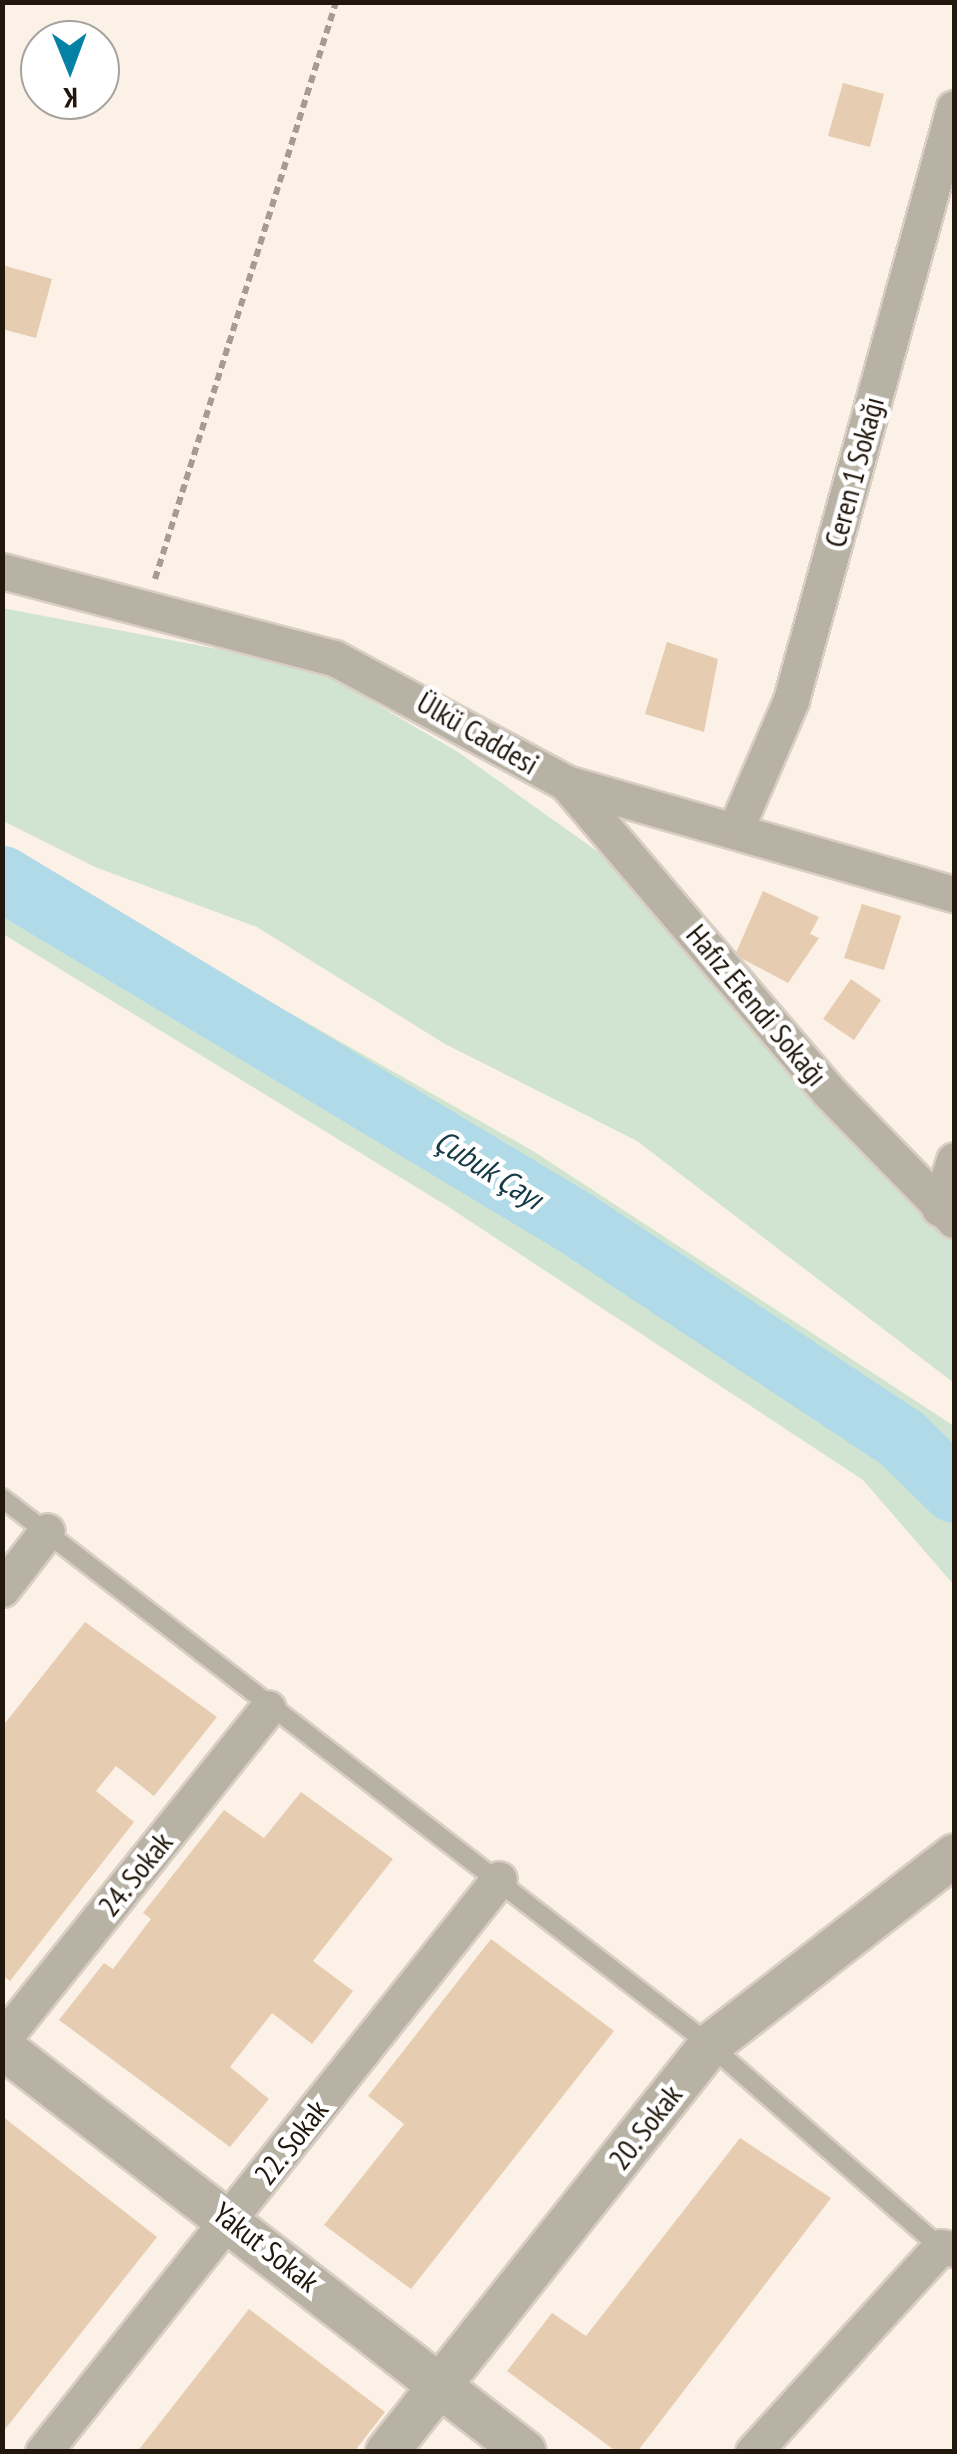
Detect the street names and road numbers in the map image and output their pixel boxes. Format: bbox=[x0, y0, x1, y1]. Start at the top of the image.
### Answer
street label: Ceren 1 Sokağı bbox=[817, 393, 891, 551]
street label: Ülkü Caddesi bbox=[411, 684, 545, 782]
street label: Hafız Efendi Sokağı bbox=[679, 917, 835, 1093]
street label: 24. Sokak bbox=[90, 1824, 180, 1924]
street label: 20. Sokak bbox=[600, 2077, 690, 2177]
street label: 22. Sokak bbox=[246, 2092, 336, 2192]
street label: Yakut Sokak bbox=[206, 2195, 326, 2299]

